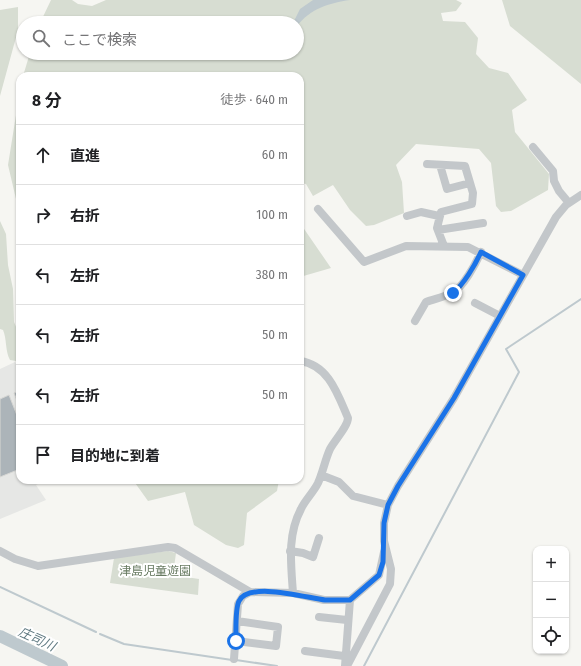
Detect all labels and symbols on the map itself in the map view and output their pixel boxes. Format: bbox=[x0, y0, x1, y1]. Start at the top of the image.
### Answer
route end bbox=[444, 284, 462, 302]
park label: 津島児童遊園 bbox=[119, 564, 191, 578]
water label: 庄司川 bbox=[16, 624, 60, 655]
route start bbox=[227, 632, 245, 650]

